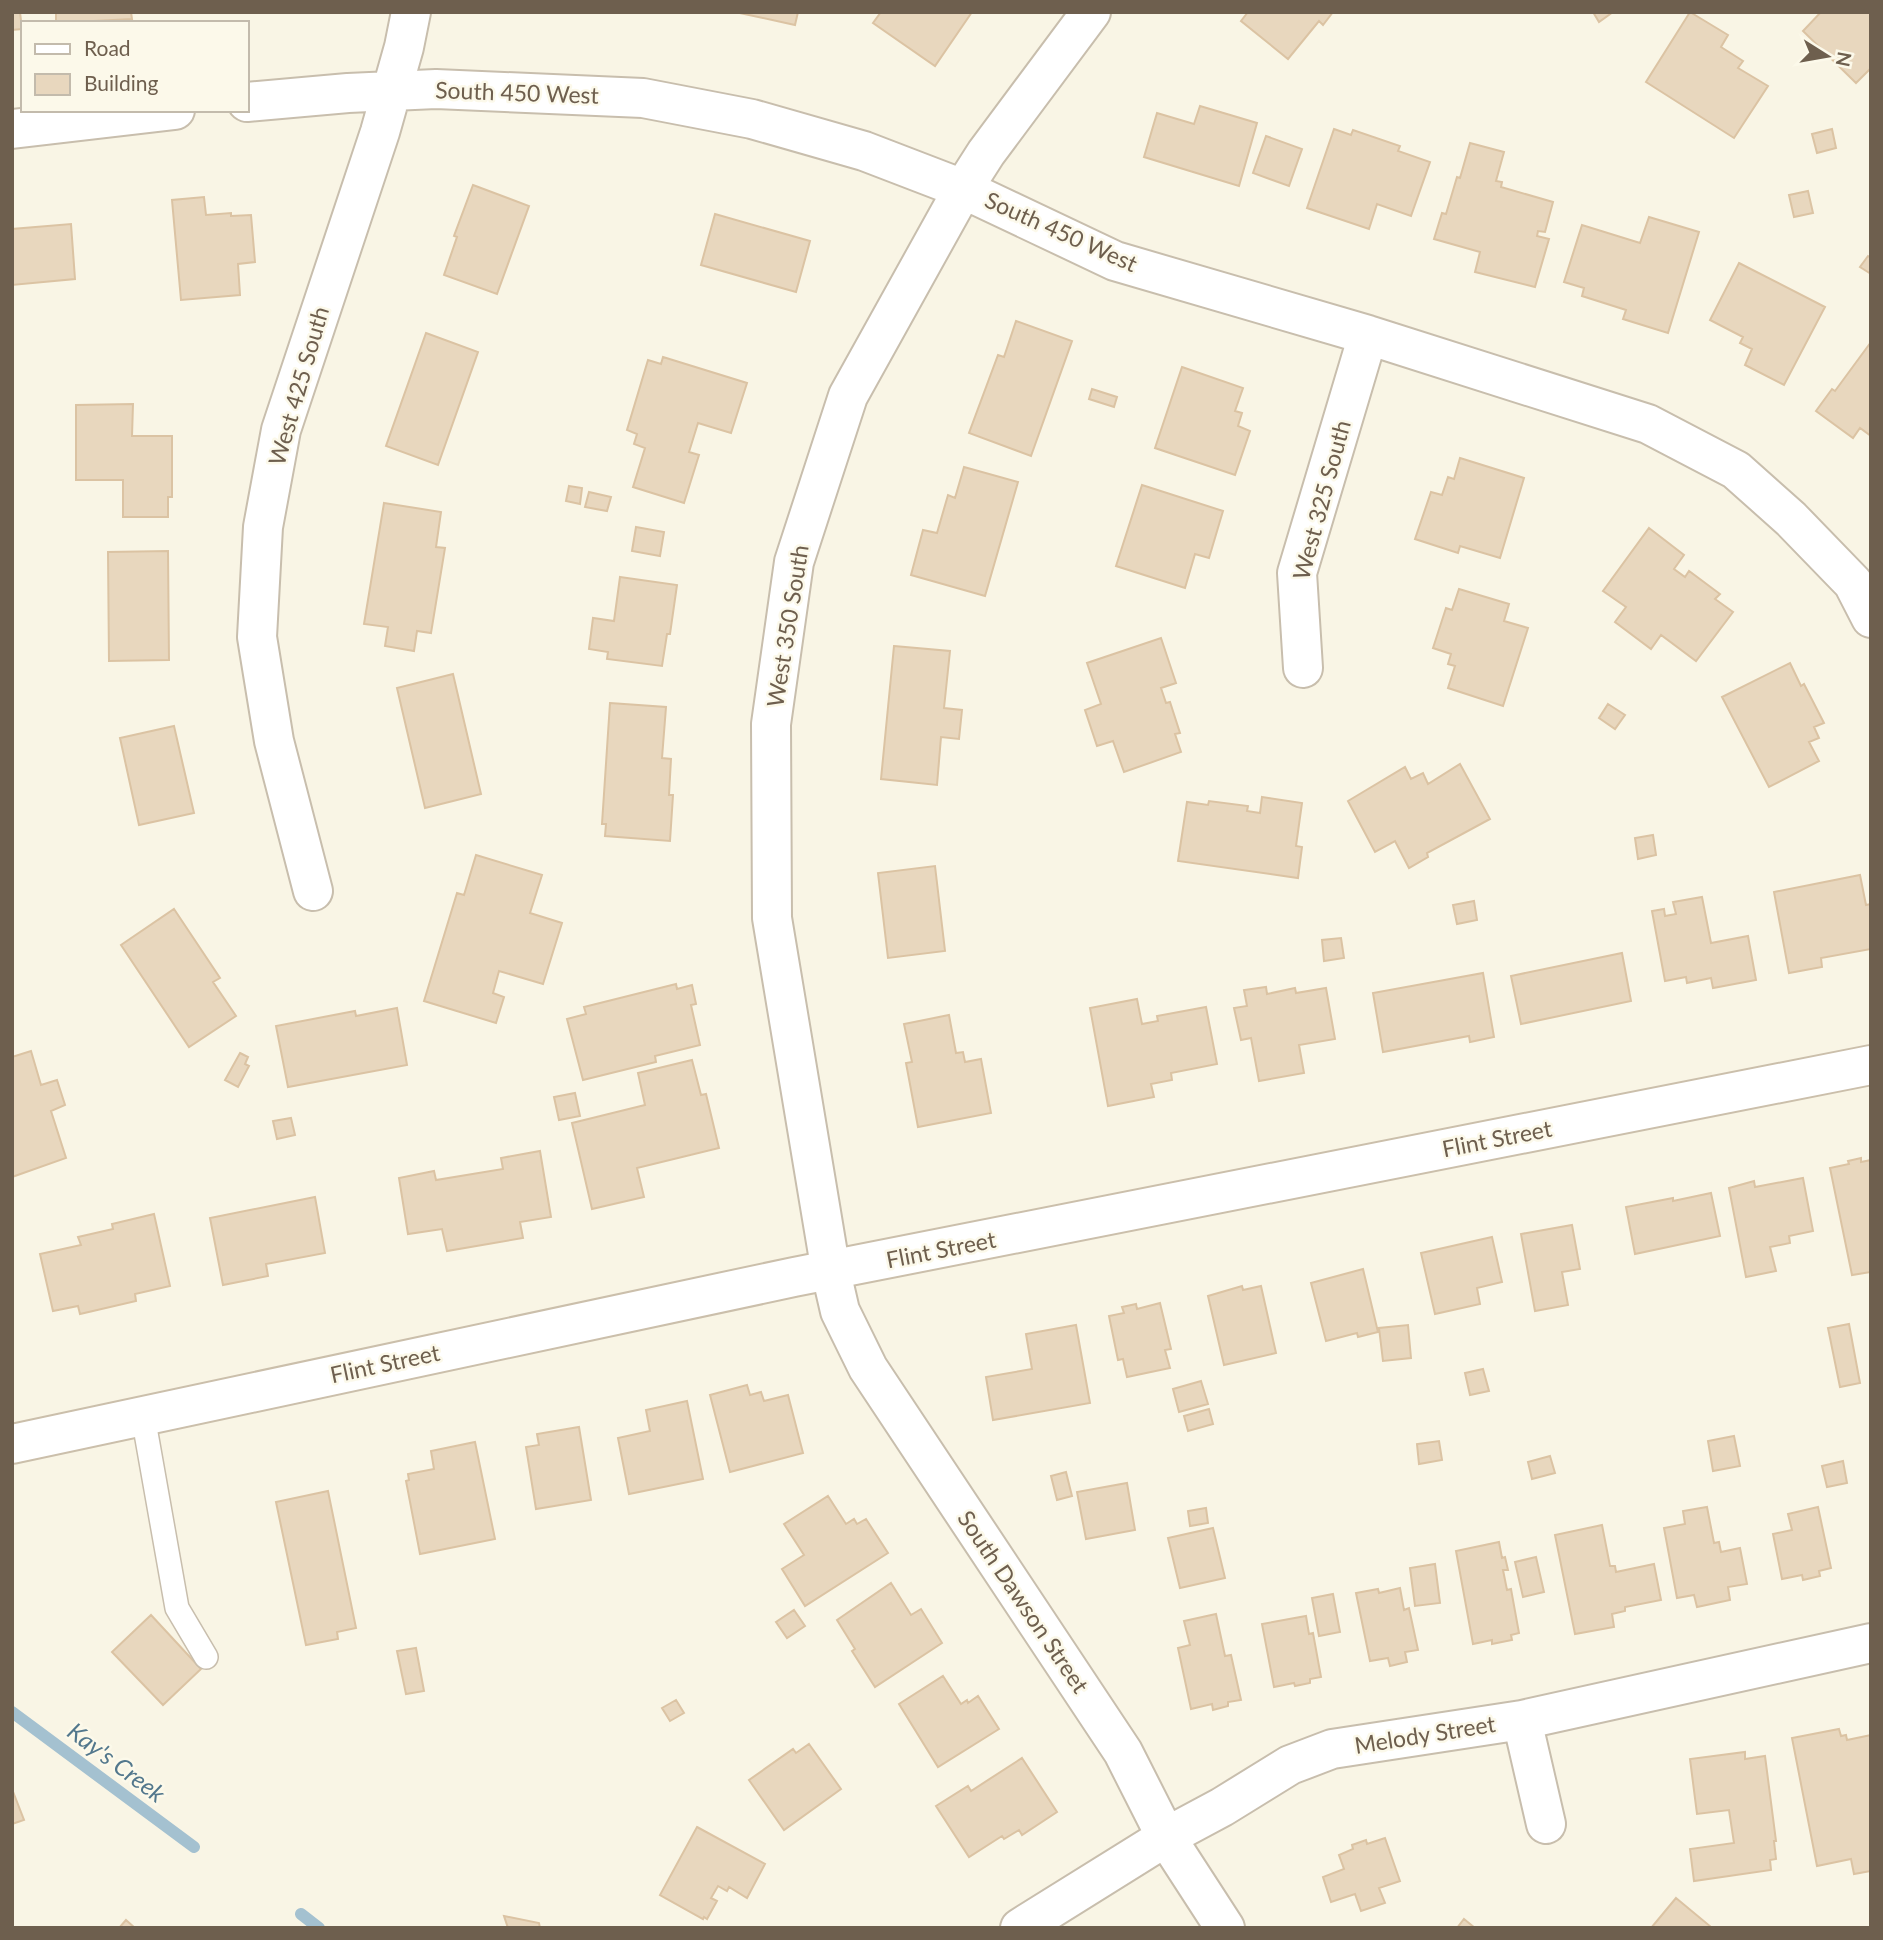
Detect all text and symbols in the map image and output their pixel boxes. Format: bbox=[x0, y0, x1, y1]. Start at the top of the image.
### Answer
legend bbox=[21, 21, 248, 112]
north arrow bbox=[1792, 21, 1862, 91]
text: Road bbox=[84, 35, 131, 60]
text: N bbox=[1831, 50, 1857, 69]
text: Building bbox=[84, 70, 159, 95]
street label: South 450 West bbox=[435, 75, 600, 109]
street label: South 450 West bbox=[981, 185, 1143, 277]
street label: West 425 South bbox=[262, 303, 334, 468]
street label: West 325 South bbox=[1286, 417, 1356, 583]
street label: West 350 South bbox=[760, 543, 814, 709]
street label: Flint Street bbox=[1440, 1114, 1555, 1162]
street label: Flint Street bbox=[884, 1225, 999, 1273]
street label: Flint Street bbox=[328, 1338, 443, 1388]
street label: South Dawson Street bbox=[952, 1505, 1096, 1699]
street label: Melody Street bbox=[1352, 1709, 1498, 1759]
water label: Kay's Creek bbox=[62, 1716, 172, 1808]

